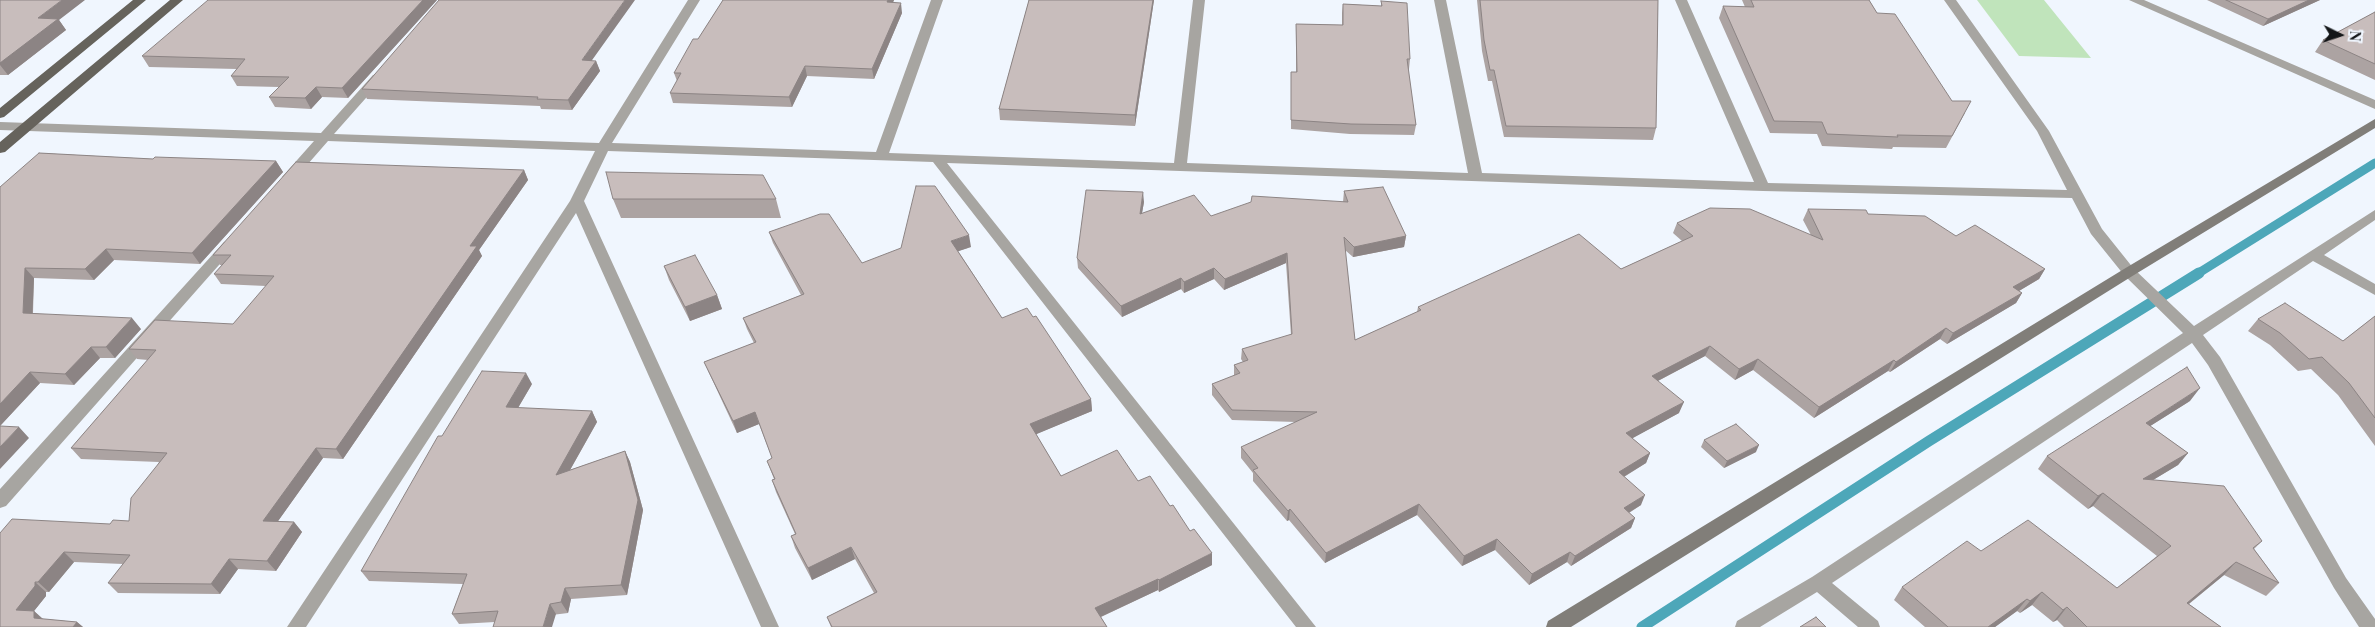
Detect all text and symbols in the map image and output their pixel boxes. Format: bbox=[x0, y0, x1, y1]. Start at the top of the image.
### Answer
north arrow bbox=[2315, 10, 2365, 60]
text: N bbox=[2346, 30, 2365, 42]

